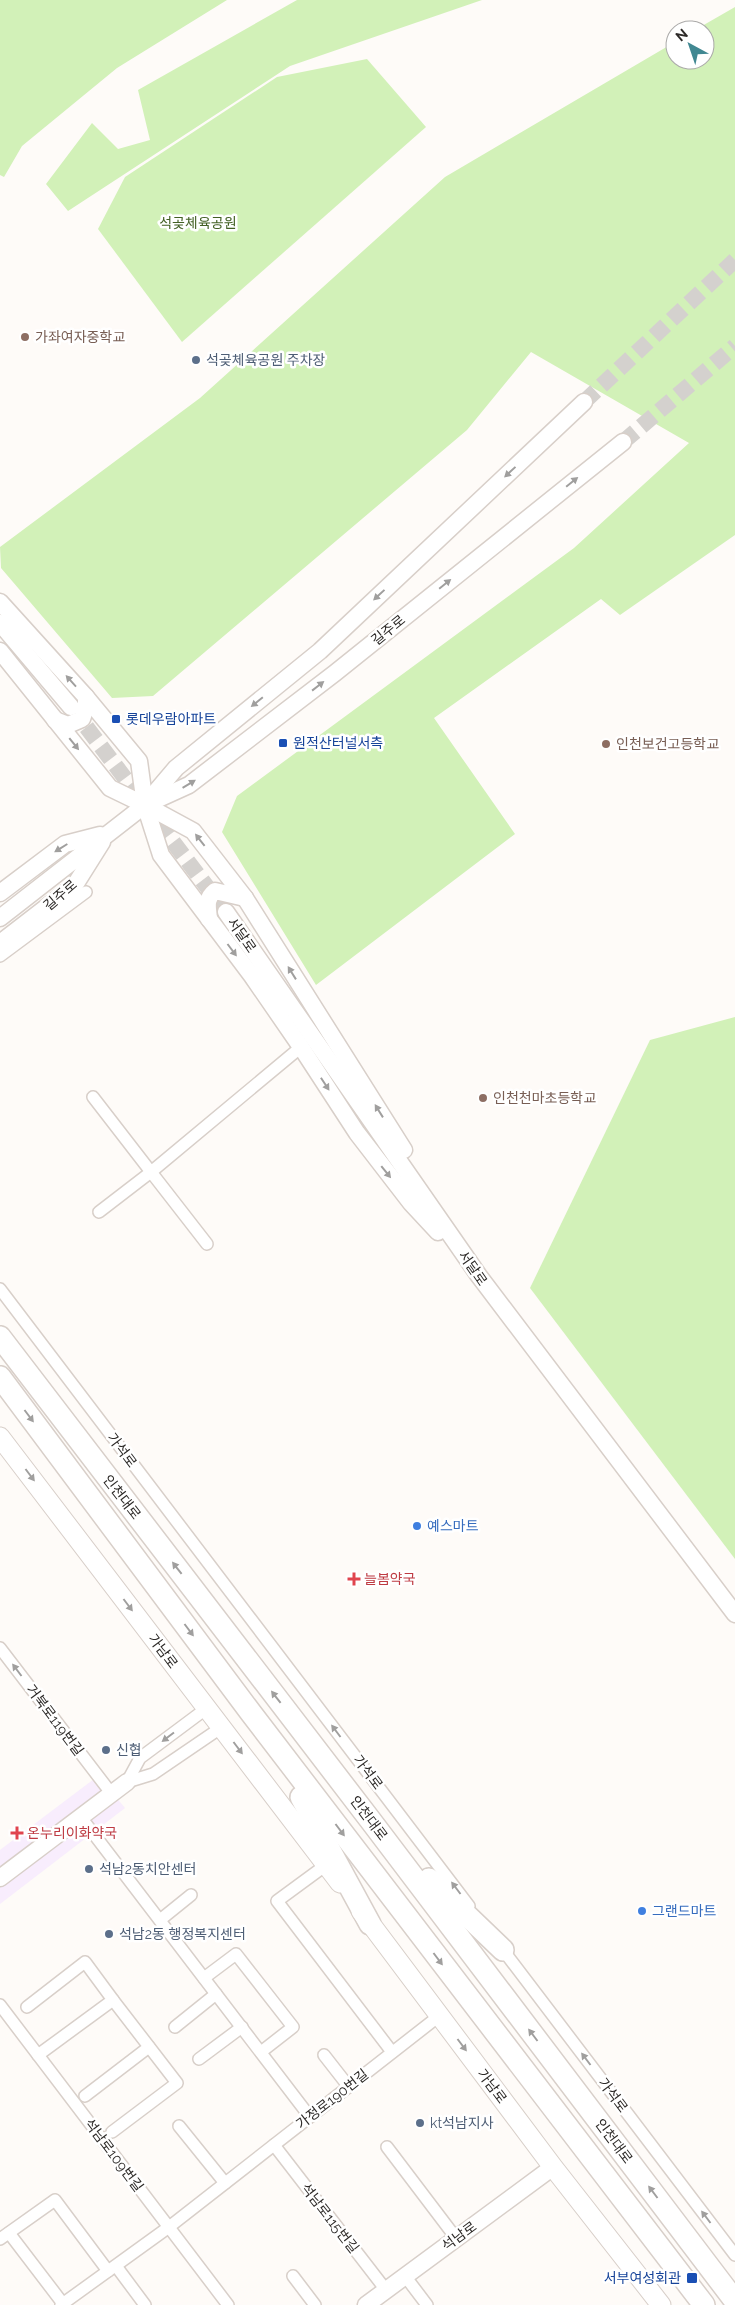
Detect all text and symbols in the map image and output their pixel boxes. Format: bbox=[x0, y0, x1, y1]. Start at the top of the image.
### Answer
north arrow bbox=[665, 20, 715, 70]
text: N bbox=[672, 25, 691, 45]
park label: 석곶체육공원 bbox=[159, 215, 237, 231]
place label: 가좌여자중학교 bbox=[35, 329, 125, 345]
marker: 가좌여자중학교 bbox=[19, 331, 31, 343]
place label: 석곶체육공원 주차장 bbox=[206, 352, 326, 368]
marker: 석곶체육공원 주차장 bbox=[190, 354, 202, 366]
one-way arrow bbox=[504, 466, 516, 478]
one-way arrow bbox=[565, 477, 578, 488]
one-way arrow bbox=[438, 579, 451, 590]
one-way arrow bbox=[374, 589, 386, 601]
street label: 길주로 bbox=[368, 612, 408, 648]
one-way arrow bbox=[65, 675, 77, 687]
one-way arrow bbox=[311, 680, 324, 691]
one-way arrow bbox=[251, 697, 264, 708]
place label: 롯데우람아파트 bbox=[126, 711, 216, 727]
marker: 롯데우람아파트 bbox=[110, 713, 122, 725]
place label: 원적산터널서측 bbox=[293, 735, 383, 751]
place label: 인천보건고등학교 bbox=[616, 736, 719, 752]
one-way arrow bbox=[69, 737, 80, 750]
marker: 원적산터널서측 bbox=[277, 737, 289, 749]
marker: 인천보건고등학교 bbox=[600, 738, 612, 750]
one-way arrow bbox=[183, 779, 196, 789]
one-way arrow bbox=[195, 833, 205, 847]
one-way arrow bbox=[54, 843, 68, 852]
street label: 길주로 bbox=[40, 876, 80, 914]
street label: 서달로 bbox=[224, 915, 260, 956]
one-way arrow bbox=[227, 943, 237, 957]
one-way arrow bbox=[288, 967, 297, 980]
one-way arrow bbox=[320, 1077, 330, 1090]
place label: 인천천마초등학교 bbox=[493, 1090, 596, 1106]
marker: 인천천마초등학교 bbox=[477, 1092, 489, 1104]
one-way arrow bbox=[374, 1104, 384, 1117]
one-way arrow bbox=[380, 1165, 391, 1178]
street label: 서달로 bbox=[455, 1248, 491, 1289]
one-way arrow bbox=[24, 1409, 34, 1423]
street label: 가석로 bbox=[104, 1430, 140, 1470]
one-way arrow bbox=[24, 1469, 35, 1482]
street label: 인천대로 bbox=[100, 1472, 144, 1522]
place label: 예스마트 bbox=[427, 1518, 479, 1534]
marker: 예스마트 bbox=[411, 1520, 423, 1532]
one-way arrow bbox=[172, 1561, 182, 1575]
place label: 늘봄약국 bbox=[364, 1571, 416, 1587]
marker: 늘봄약국 bbox=[348, 1573, 360, 1585]
one-way arrow bbox=[123, 1598, 133, 1612]
one-way arrow bbox=[184, 1623, 194, 1637]
street label: 가남로 bbox=[145, 1631, 181, 1671]
one-way arrow bbox=[12, 1664, 23, 1677]
street label: 거북로119번길 bbox=[23, 1681, 87, 1759]
one-way arrow bbox=[271, 1690, 281, 1704]
one-way arrow bbox=[331, 1724, 341, 1738]
one-way arrow bbox=[161, 1732, 175, 1742]
one-way arrow bbox=[232, 1741, 243, 1754]
place label: 신협 bbox=[116, 1742, 142, 1758]
marker: 신협 bbox=[100, 1744, 112, 1756]
street label: 가석로 bbox=[350, 1752, 386, 1792]
street label: 인천대로 bbox=[347, 1793, 391, 1843]
one-way arrow bbox=[334, 1823, 345, 1836]
place label: 온누리이화약국 bbox=[27, 1825, 117, 1841]
marker: 온누리이화약국 bbox=[11, 1827, 23, 1839]
place label: 석남2동치안센터 bbox=[99, 1861, 196, 1877]
marker: 석남2동치안센터 bbox=[83, 1863, 95, 1875]
one-way arrow bbox=[451, 1881, 461, 1895]
place label: 그랜드마트 bbox=[652, 1903, 717, 1919]
marker: 그랜드마트 bbox=[636, 1905, 648, 1917]
place label: 석남2동 행정복지센터 bbox=[119, 1926, 246, 1942]
marker: 석남2동 행정복지센터 bbox=[103, 1928, 115, 1940]
one-way arrow bbox=[433, 1952, 444, 1965]
one-way arrow bbox=[528, 2029, 539, 2042]
one-way arrow bbox=[456, 2038, 467, 2051]
one-way arrow bbox=[581, 2052, 591, 2066]
street label: 가정로190번길 bbox=[293, 2066, 371, 2132]
street label: 가남로 bbox=[474, 2066, 510, 2106]
street label: 가석로 bbox=[595, 2075, 631, 2115]
street label: 석남로109번길 bbox=[81, 2115, 147, 2195]
place label: kt석남지사 bbox=[430, 2115, 494, 2131]
street label: 인천대로 bbox=[592, 2116, 636, 2166]
marker: kt석남지사 bbox=[414, 2117, 426, 2129]
street label: 석남로115번길 bbox=[298, 2180, 362, 2256]
one-way arrow bbox=[647, 2186, 658, 2199]
one-way arrow bbox=[700, 2211, 711, 2224]
street label: 석남로 bbox=[439, 2218, 479, 2254]
place label: 서부여성회관 bbox=[604, 2270, 681, 2286]
marker: 서부여성회관 bbox=[685, 2271, 699, 2285]

